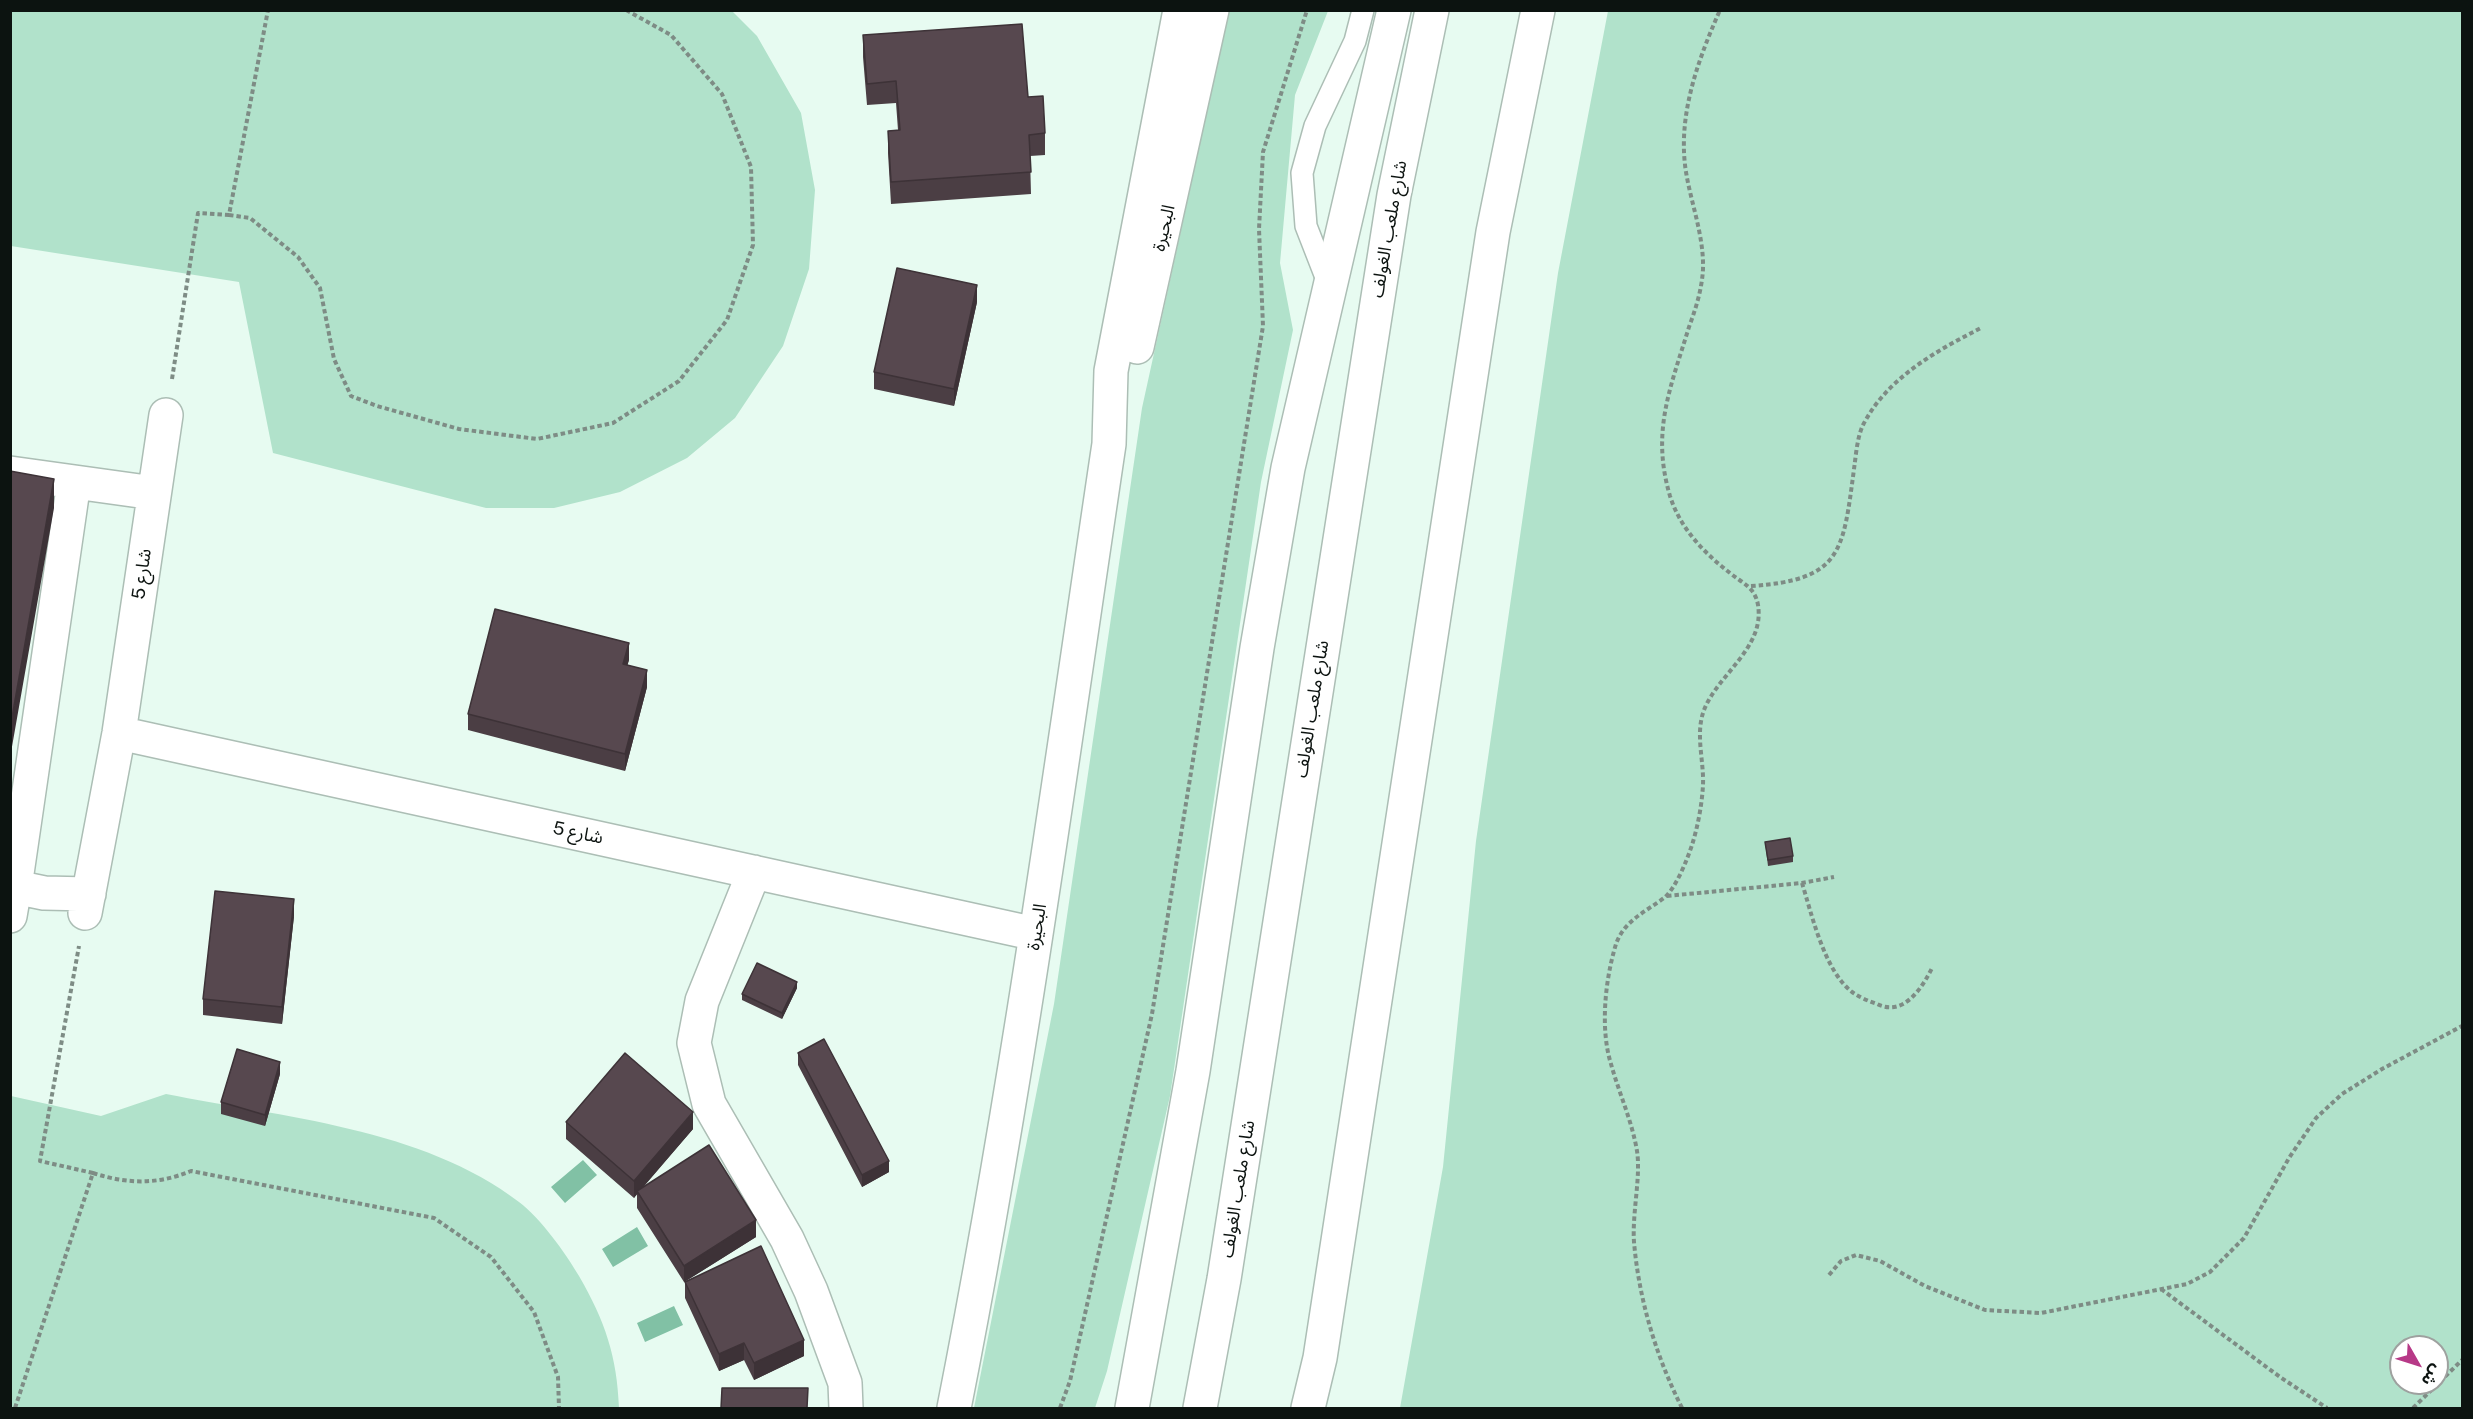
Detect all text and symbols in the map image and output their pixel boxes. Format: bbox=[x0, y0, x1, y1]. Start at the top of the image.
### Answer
street label: شارع ملعب الغولف bbox=[1366, 159, 1412, 299]
street label: البحيرة bbox=[1148, 203, 1180, 253]
street label: شارع 5 bbox=[128, 547, 156, 601]
street label: شارع ملعب الغولف bbox=[1290, 639, 1334, 779]
street label: شارع 5 bbox=[551, 817, 605, 849]
street label: البحيرة bbox=[1023, 902, 1051, 952]
street label: شارع ملعب الغولف bbox=[1216, 1119, 1260, 1259]
north arrow bbox=[2389, 1335, 2449, 1395]
text: ش bbox=[2418, 1361, 2446, 1390]

